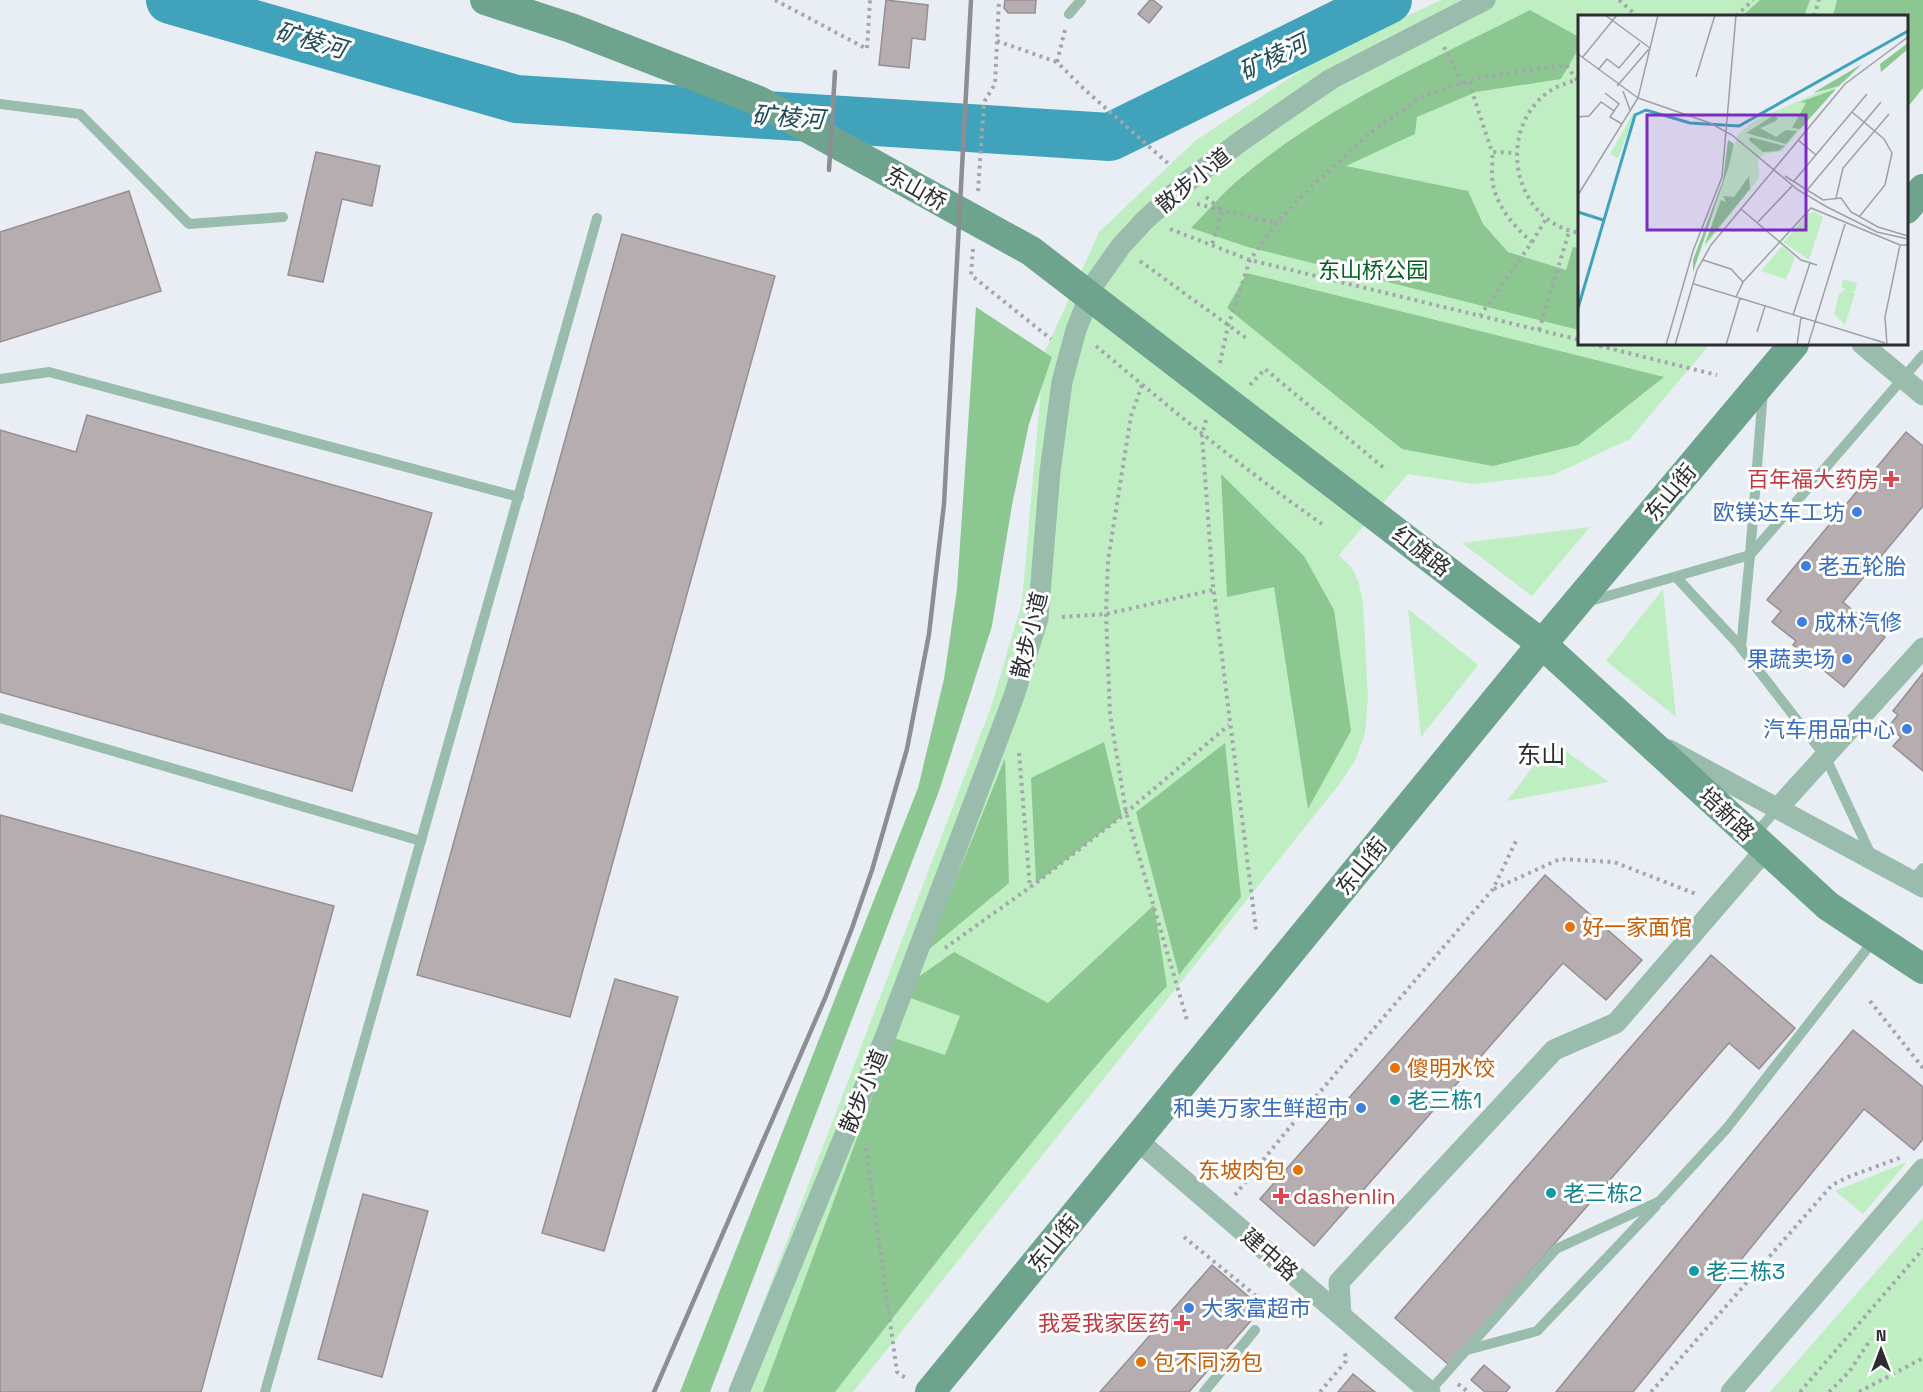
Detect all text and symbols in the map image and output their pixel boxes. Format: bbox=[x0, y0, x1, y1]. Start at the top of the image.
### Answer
water label: 矿棱河 bbox=[272, 15, 354, 66]
inset map bbox=[1578, 15, 1908, 345]
water label: 矿棱河 bbox=[1234, 26, 1316, 87]
water label: 矿棱河 bbox=[751, 99, 829, 135]
street label: 散步小道 bbox=[1150, 141, 1236, 219]
street label: 东山桥 bbox=[880, 160, 952, 216]
park label: 东山桥公园 bbox=[1318, 256, 1428, 284]
street label: 东山街 bbox=[1638, 458, 1702, 526]
place label: 百年福大药房 bbox=[1747, 465, 1879, 493]
marker: 百年福大药房 bbox=[1884, 472, 1898, 486]
place label: 欧镁达车工坊 bbox=[1713, 498, 1845, 526]
marker: 欧镁达车工坊 bbox=[1850, 505, 1864, 519]
street label: 红旗路 bbox=[1387, 520, 1457, 582]
place label: 老五轮胎 bbox=[1818, 552, 1906, 580]
marker: 老五轮胎 bbox=[1799, 559, 1813, 573]
street label: 散步小道 bbox=[1005, 589, 1053, 681]
place label: 成林汽修 bbox=[1814, 608, 1902, 636]
marker: 成林汽修 bbox=[1795, 615, 1809, 629]
place label: 果蔬卖场 bbox=[1747, 645, 1835, 673]
marker: 果蔬卖场 bbox=[1840, 652, 1854, 666]
place label: 汽车用品中心 bbox=[1763, 715, 1895, 743]
marker: 汽车用品中心 bbox=[1900, 722, 1914, 736]
district label: 东山 bbox=[1517, 739, 1565, 770]
street label: 培新路 bbox=[1693, 781, 1761, 847]
street label: 东山街 bbox=[1329, 832, 1393, 900]
place label: 好一家面馆 bbox=[1582, 913, 1692, 941]
marker: 好一家面馆 bbox=[1563, 920, 1577, 934]
street label: 散步小道 bbox=[833, 1045, 893, 1137]
place label: 傻明水饺 bbox=[1407, 1054, 1495, 1082]
marker: 傻明水饺 bbox=[1388, 1061, 1402, 1075]
place label: 老三栋1 bbox=[1407, 1086, 1482, 1114]
marker: 老三栋1 bbox=[1388, 1093, 1402, 1107]
place label: 和美万家生鲜超市 bbox=[1173, 1094, 1349, 1122]
marker: 和美万家生鲜超市 bbox=[1354, 1101, 1368, 1115]
place label: 东坡肉包 bbox=[1198, 1156, 1286, 1184]
marker: 东坡肉包 bbox=[1291, 1163, 1305, 1177]
place label: 老三栋2 bbox=[1563, 1179, 1642, 1207]
place label: dashenlin bbox=[1293, 1182, 1396, 1210]
marker: 老三栋2 bbox=[1544, 1186, 1558, 1200]
marker: dashenlin bbox=[1274, 1189, 1288, 1203]
street label: 东山街 bbox=[1021, 1209, 1085, 1277]
street label: 建中路 bbox=[1236, 1222, 1304, 1286]
place label: 老三栋3 bbox=[1706, 1257, 1785, 1285]
marker: 老三栋3 bbox=[1687, 1264, 1701, 1278]
place label: 大家富超市 bbox=[1201, 1294, 1311, 1322]
marker: 大家富超市 bbox=[1182, 1301, 1196, 1315]
place label: 我爱我家医药 bbox=[1038, 1309, 1170, 1337]
marker: 我爱我家医药 bbox=[1175, 1316, 1189, 1330]
north arrow bbox=[1851, 1320, 1911, 1380]
text: N bbox=[1876, 1325, 1886, 1346]
place label: 包不同汤包 bbox=[1153, 1348, 1263, 1376]
marker: 包不同汤包 bbox=[1134, 1355, 1148, 1369]

